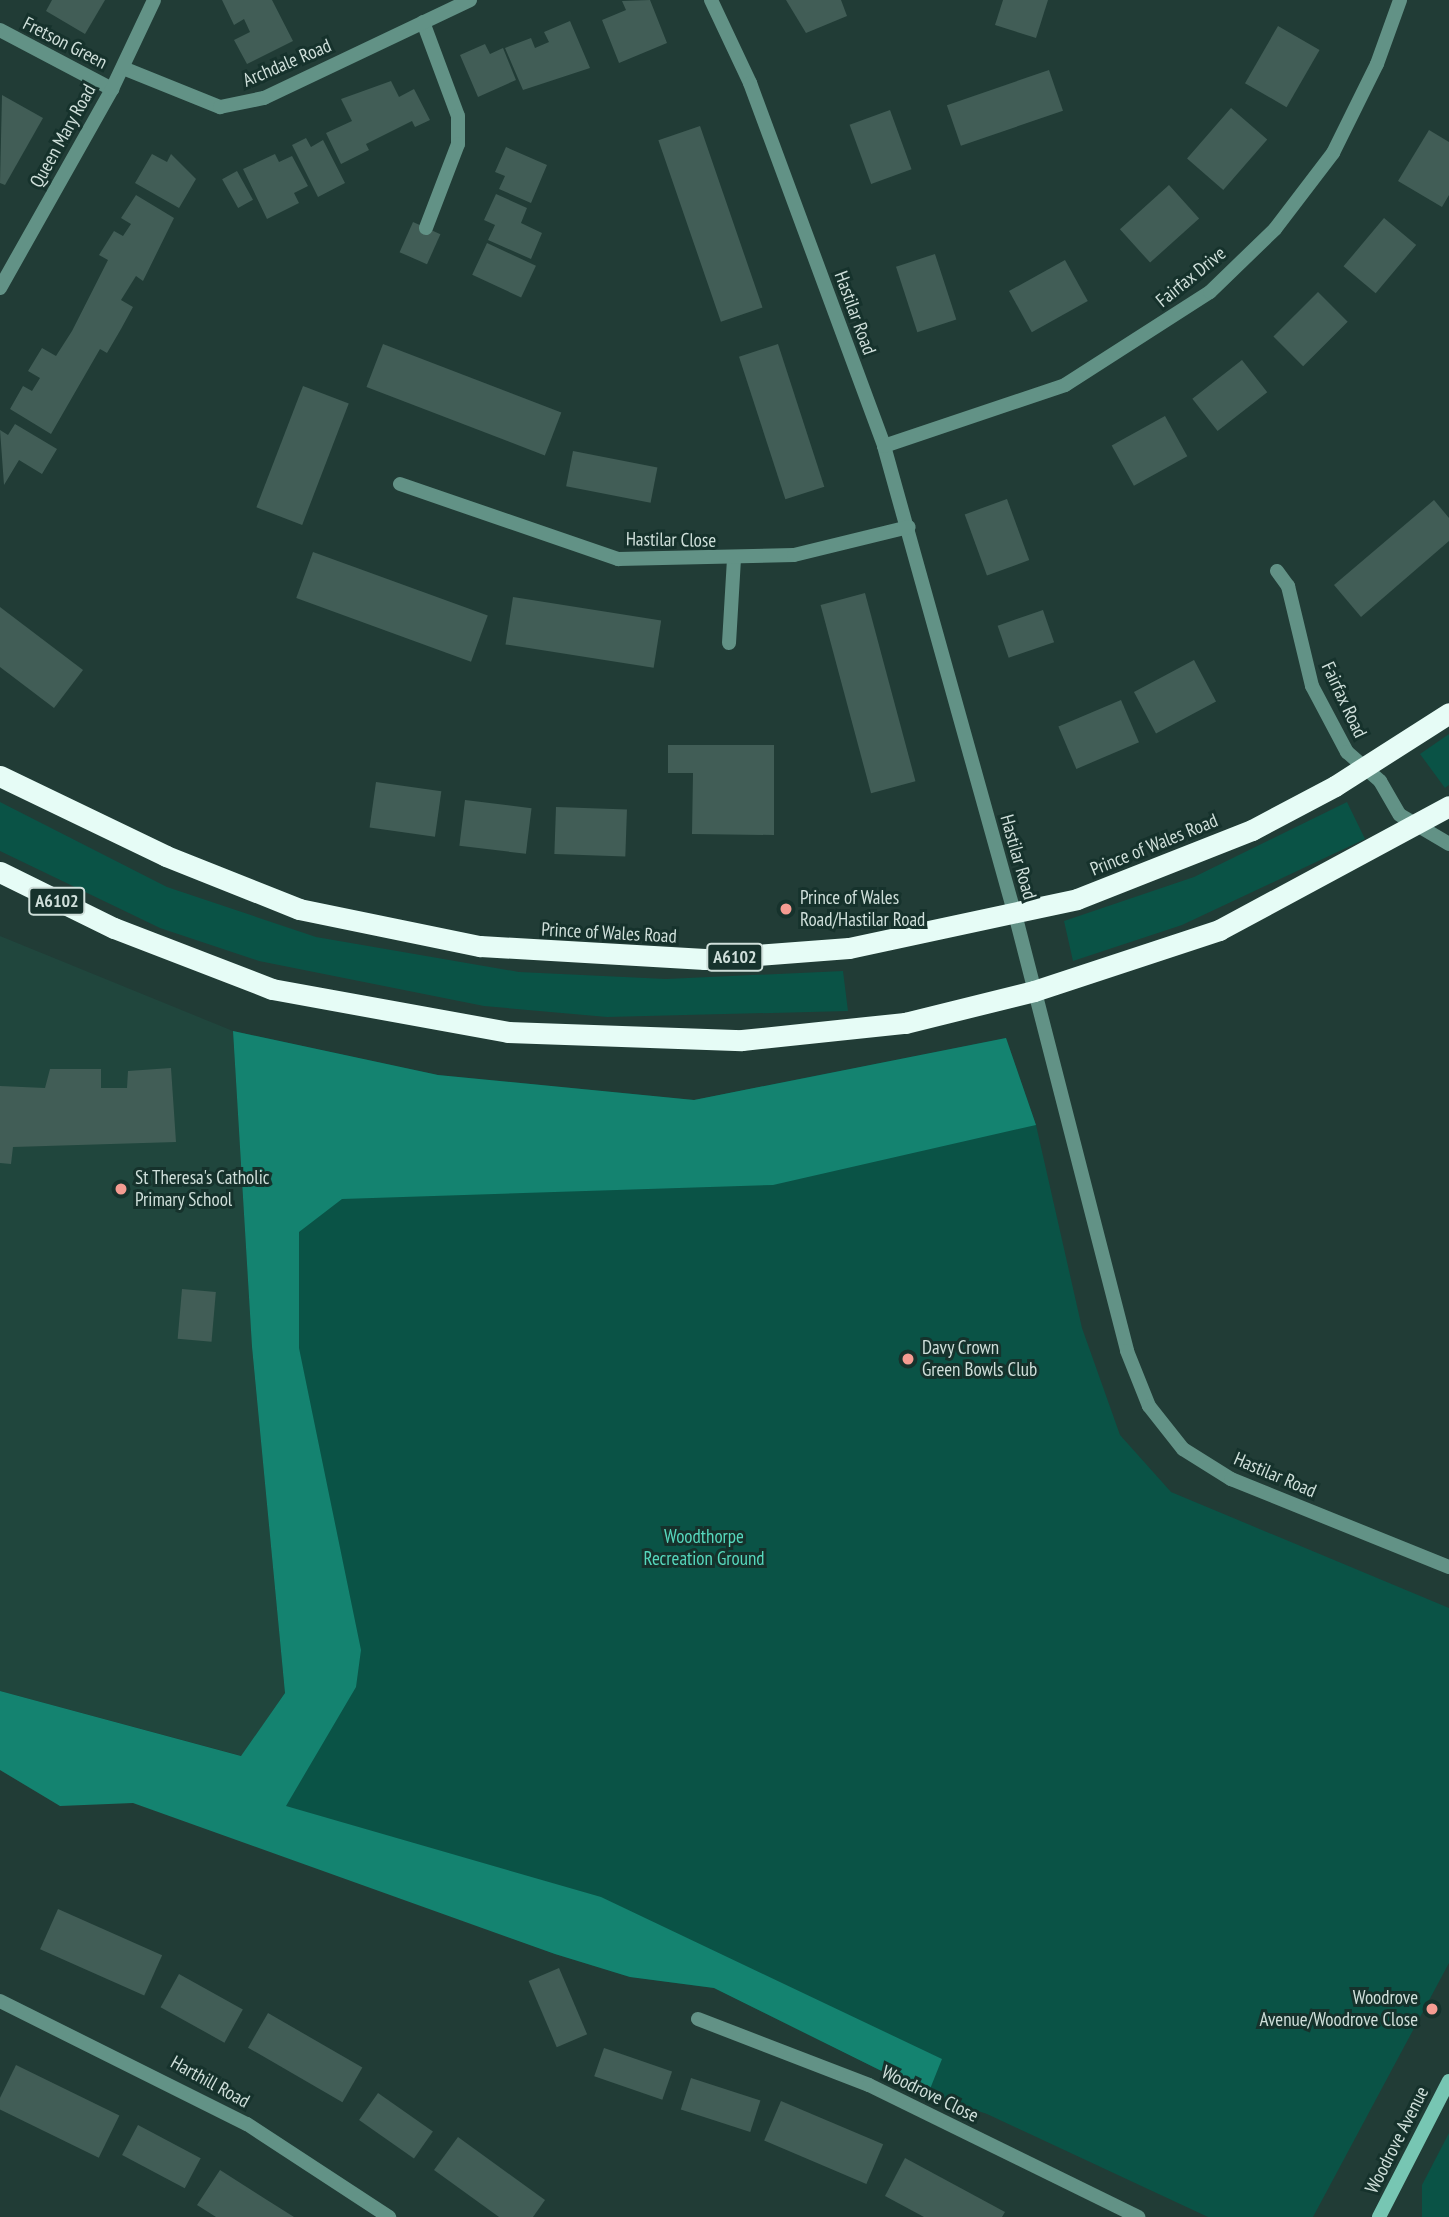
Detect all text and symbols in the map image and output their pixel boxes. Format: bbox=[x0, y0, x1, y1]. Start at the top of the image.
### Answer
street label: Fretson Green bbox=[19, 12, 111, 74]
street label: Archdale Road bbox=[239, 34, 335, 92]
street label: Queen Mary Road bbox=[25, 80, 101, 192]
street label: Fairfax Drive bbox=[1151, 242, 1231, 312]
street label: Hastilar Road bbox=[829, 268, 881, 358]
street label: Hastilar Close bbox=[626, 528, 716, 552]
street label: Fairfax Road bbox=[1316, 658, 1372, 742]
street label: Prince of Wales Road bbox=[1087, 809, 1221, 881]
street label: Hastilar Road bbox=[995, 812, 1041, 902]
road number: A6102 bbox=[27, 887, 87, 916]
place label: Prince of Wales Road/Hastilar Road bbox=[800, 887, 925, 931]
marker: Prince of Wales Road/Hastilar Road bbox=[778, 901, 794, 917]
street label: Prince of Wales Road bbox=[541, 918, 677, 948]
road number: A6102 bbox=[705, 942, 765, 972]
place label: St Theresa's Catholic Primary School bbox=[135, 1167, 270, 1211]
marker: St Theresa's Catholic Primary School bbox=[113, 1181, 129, 1197]
place label: Davy Crown Green Bowls Club bbox=[922, 1337, 1037, 1381]
marker: Davy Crown Green Bowls Club bbox=[900, 1351, 916, 1367]
street label: Hastilar Road bbox=[1230, 1447, 1320, 1503]
park label: Woodthorpe Recreation Ground bbox=[644, 1526, 764, 1570]
place label: Woodrove Avenue/Woodrove Close bbox=[1260, 1987, 1418, 2031]
marker: Woodrove Avenue/Woodrove Close bbox=[1424, 2001, 1440, 2017]
street label: Harthill Road bbox=[167, 2051, 253, 2113]
street label: Woodrove Close bbox=[878, 2061, 982, 2127]
street label: Woodrove Avenue bbox=[1360, 2083, 1434, 2197]

